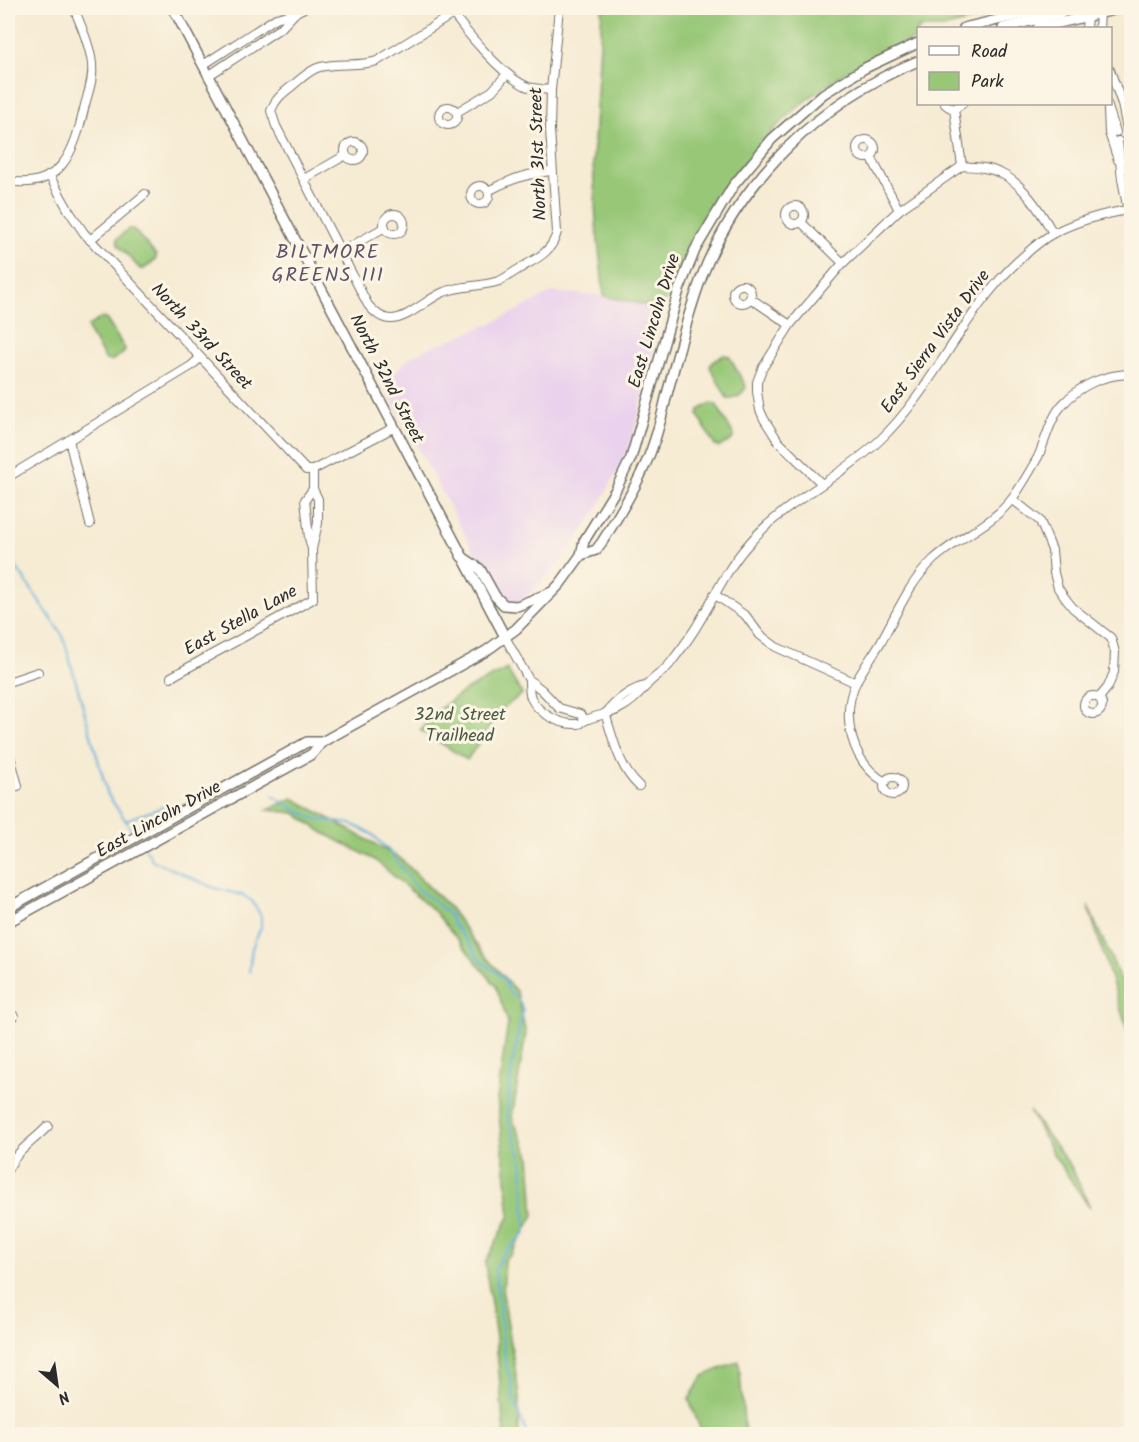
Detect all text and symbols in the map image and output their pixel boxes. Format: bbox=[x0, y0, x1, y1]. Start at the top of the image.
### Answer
legend bbox=[917, 27, 1112, 105]
text: Road bbox=[971, 38, 1008, 67]
text: Park bbox=[971, 68, 1004, 97]
street label: North 31st Street bbox=[522, 86, 556, 221]
district label: BILTMORE GREENS III bbox=[271, 237, 385, 292]
street label: East Lincoln Drive bbox=[621, 250, 689, 392]
street label: East Sierra Vista Drive bbox=[874, 264, 998, 420]
street label: North 33rd Street bbox=[143, 276, 260, 398]
street label: North 32nd Street bbox=[341, 309, 432, 450]
street label: East Stella Lane bbox=[179, 578, 303, 664]
park label: 32nd Street Trailhead bbox=[414, 701, 507, 751]
street label: East Lincoln Drive bbox=[91, 774, 227, 866]
north arrow bbox=[27, 1355, 87, 1415]
text: N bbox=[53, 1383, 74, 1410]

